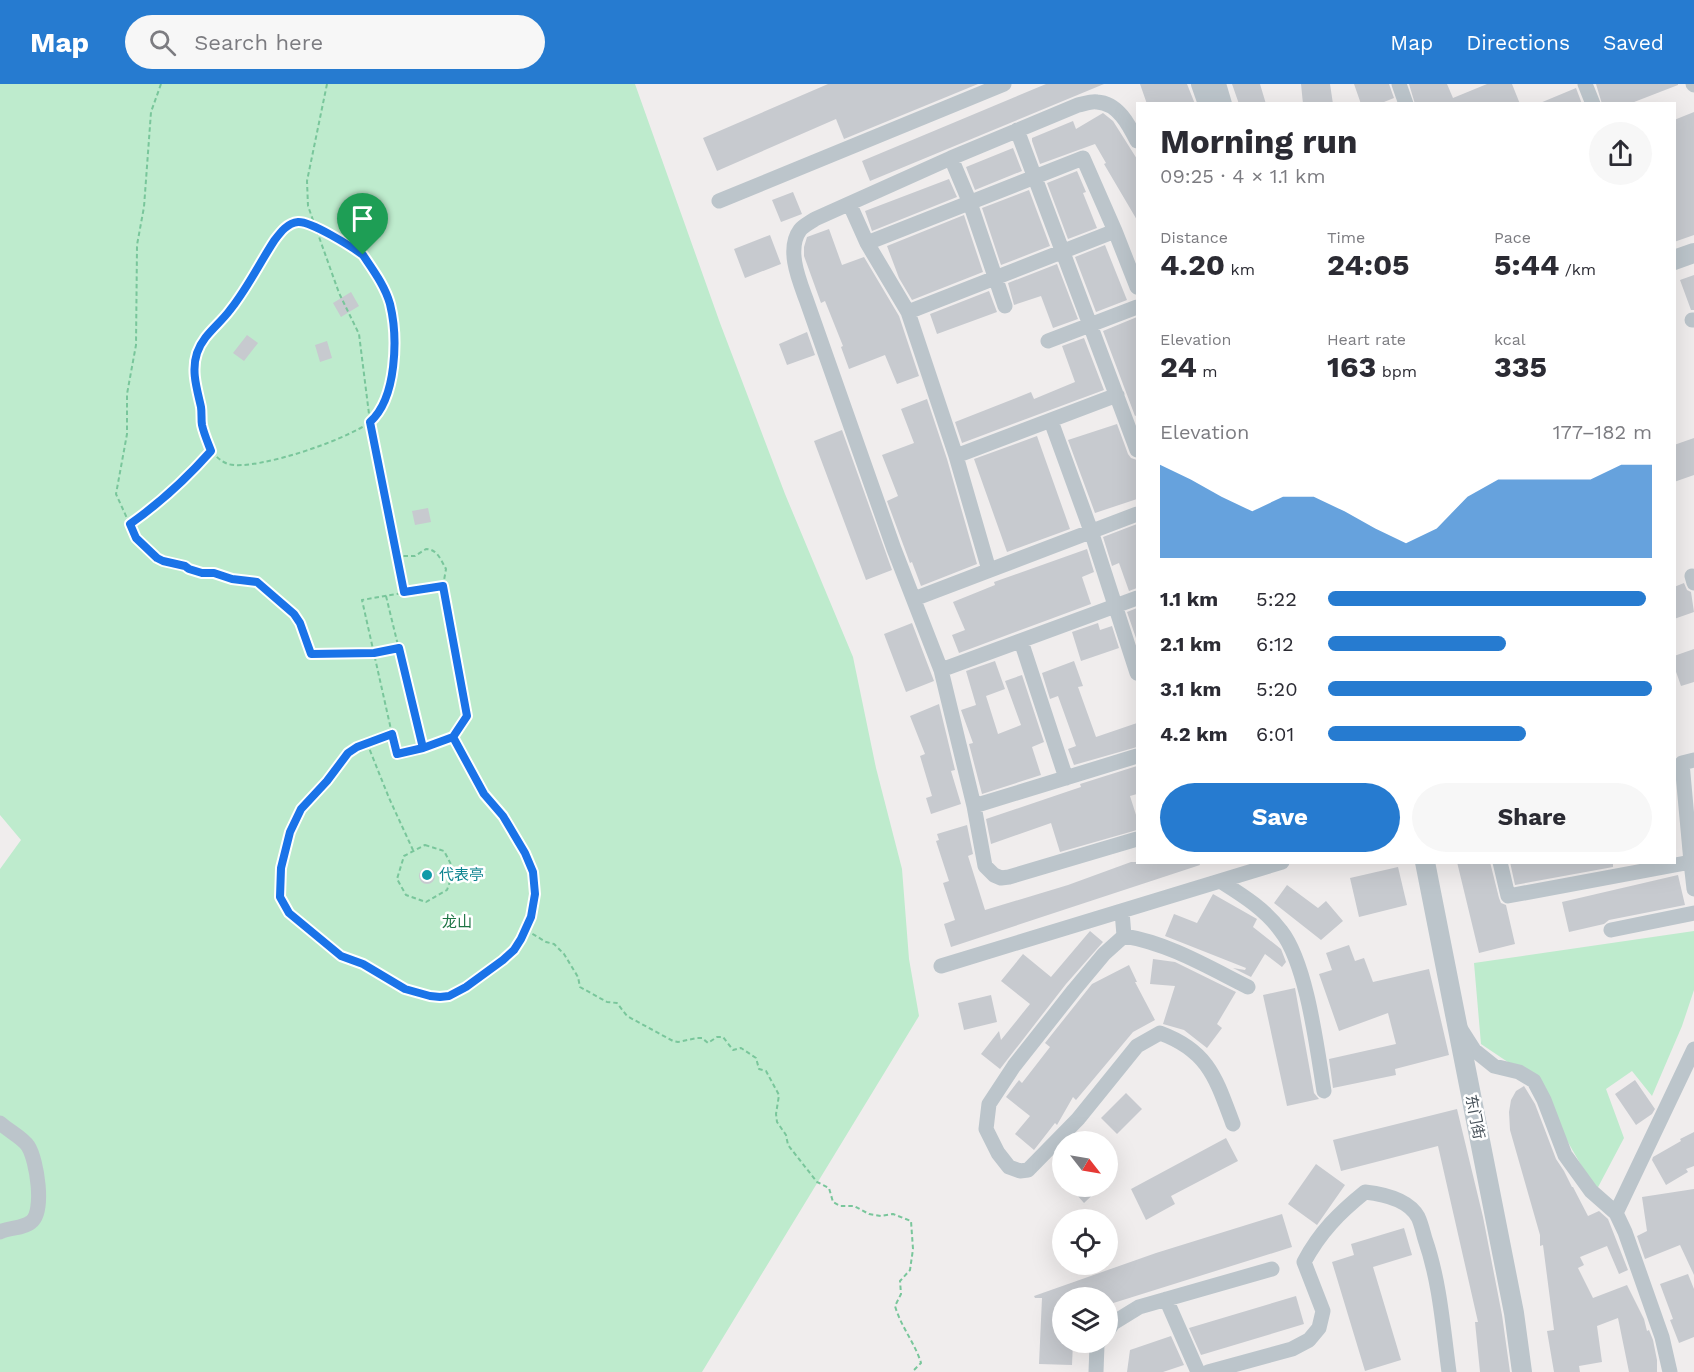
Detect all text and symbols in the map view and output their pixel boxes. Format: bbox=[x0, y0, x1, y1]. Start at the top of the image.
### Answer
search box bbox=[125, 15, 545, 69]
text: Map bbox=[30, 26, 89, 59]
icon: search bbox=[146, 26, 179, 59]
text: Search here bbox=[194, 30, 323, 55]
text: Map bbox=[1390, 30, 1433, 55]
text: Directions bbox=[1466, 30, 1570, 55]
text: Saved bbox=[1603, 30, 1664, 55]
text: Morning run bbox=[1160, 122, 1357, 161]
button: share bbox=[1589, 122, 1652, 185]
text: 09:25 · 4 × 1.1 km bbox=[1160, 164, 1325, 188]
pin bbox=[337, 193, 388, 255]
icon: arrive bbox=[346, 202, 379, 235]
text: Distance bbox=[1160, 228, 1228, 247]
text: Time bbox=[1327, 228, 1365, 247]
text: Pace bbox=[1494, 228, 1531, 247]
text: 4.20 bbox=[1160, 247, 1225, 282]
text: 24:05 bbox=[1327, 247, 1410, 282]
text: 5:44 bbox=[1494, 247, 1559, 282]
text: km bbox=[1225, 260, 1255, 279]
text: /km bbox=[1559, 260, 1596, 279]
text: Elevation bbox=[1160, 330, 1231, 349]
text: Heart rate bbox=[1327, 330, 1406, 349]
text: kcal bbox=[1494, 330, 1526, 349]
text: 24 bbox=[1160, 349, 1197, 384]
text: 163 bbox=[1327, 349, 1376, 384]
text: 335 bbox=[1494, 349, 1547, 384]
text: m bbox=[1197, 362, 1218, 381]
text: bpm bbox=[1376, 362, 1417, 381]
text: Elevation bbox=[1160, 420, 1249, 444]
text: 177–182 m bbox=[1553, 420, 1652, 444]
text: 1.1 km bbox=[1160, 587, 1218, 611]
text: 5:22 bbox=[1256, 587, 1297, 611]
text: 2.1 km bbox=[1160, 632, 1221, 656]
text: 6:12 bbox=[1256, 632, 1294, 656]
text: 3.1 km bbox=[1160, 677, 1221, 701]
text: 5:20 bbox=[1256, 677, 1298, 701]
text: 4.2 km bbox=[1160, 722, 1228, 746]
text: 6:01 bbox=[1256, 722, 1294, 746]
button: Save bbox=[1160, 783, 1400, 852]
button: Share bbox=[1412, 783, 1652, 852]
place label: 代表亭 bbox=[439, 866, 484, 884]
marker: 代表亭 bbox=[420, 868, 434, 882]
park label: 龙山 bbox=[442, 913, 472, 931]
street label: 东门街 bbox=[1462, 1093, 1488, 1141]
north arrow bbox=[1052, 1131, 1118, 1197]
map controls bbox=[1052, 1131, 1118, 1353]
button: locate bbox=[1052, 1209, 1118, 1275]
button: layers bbox=[1052, 1287, 1118, 1353]

